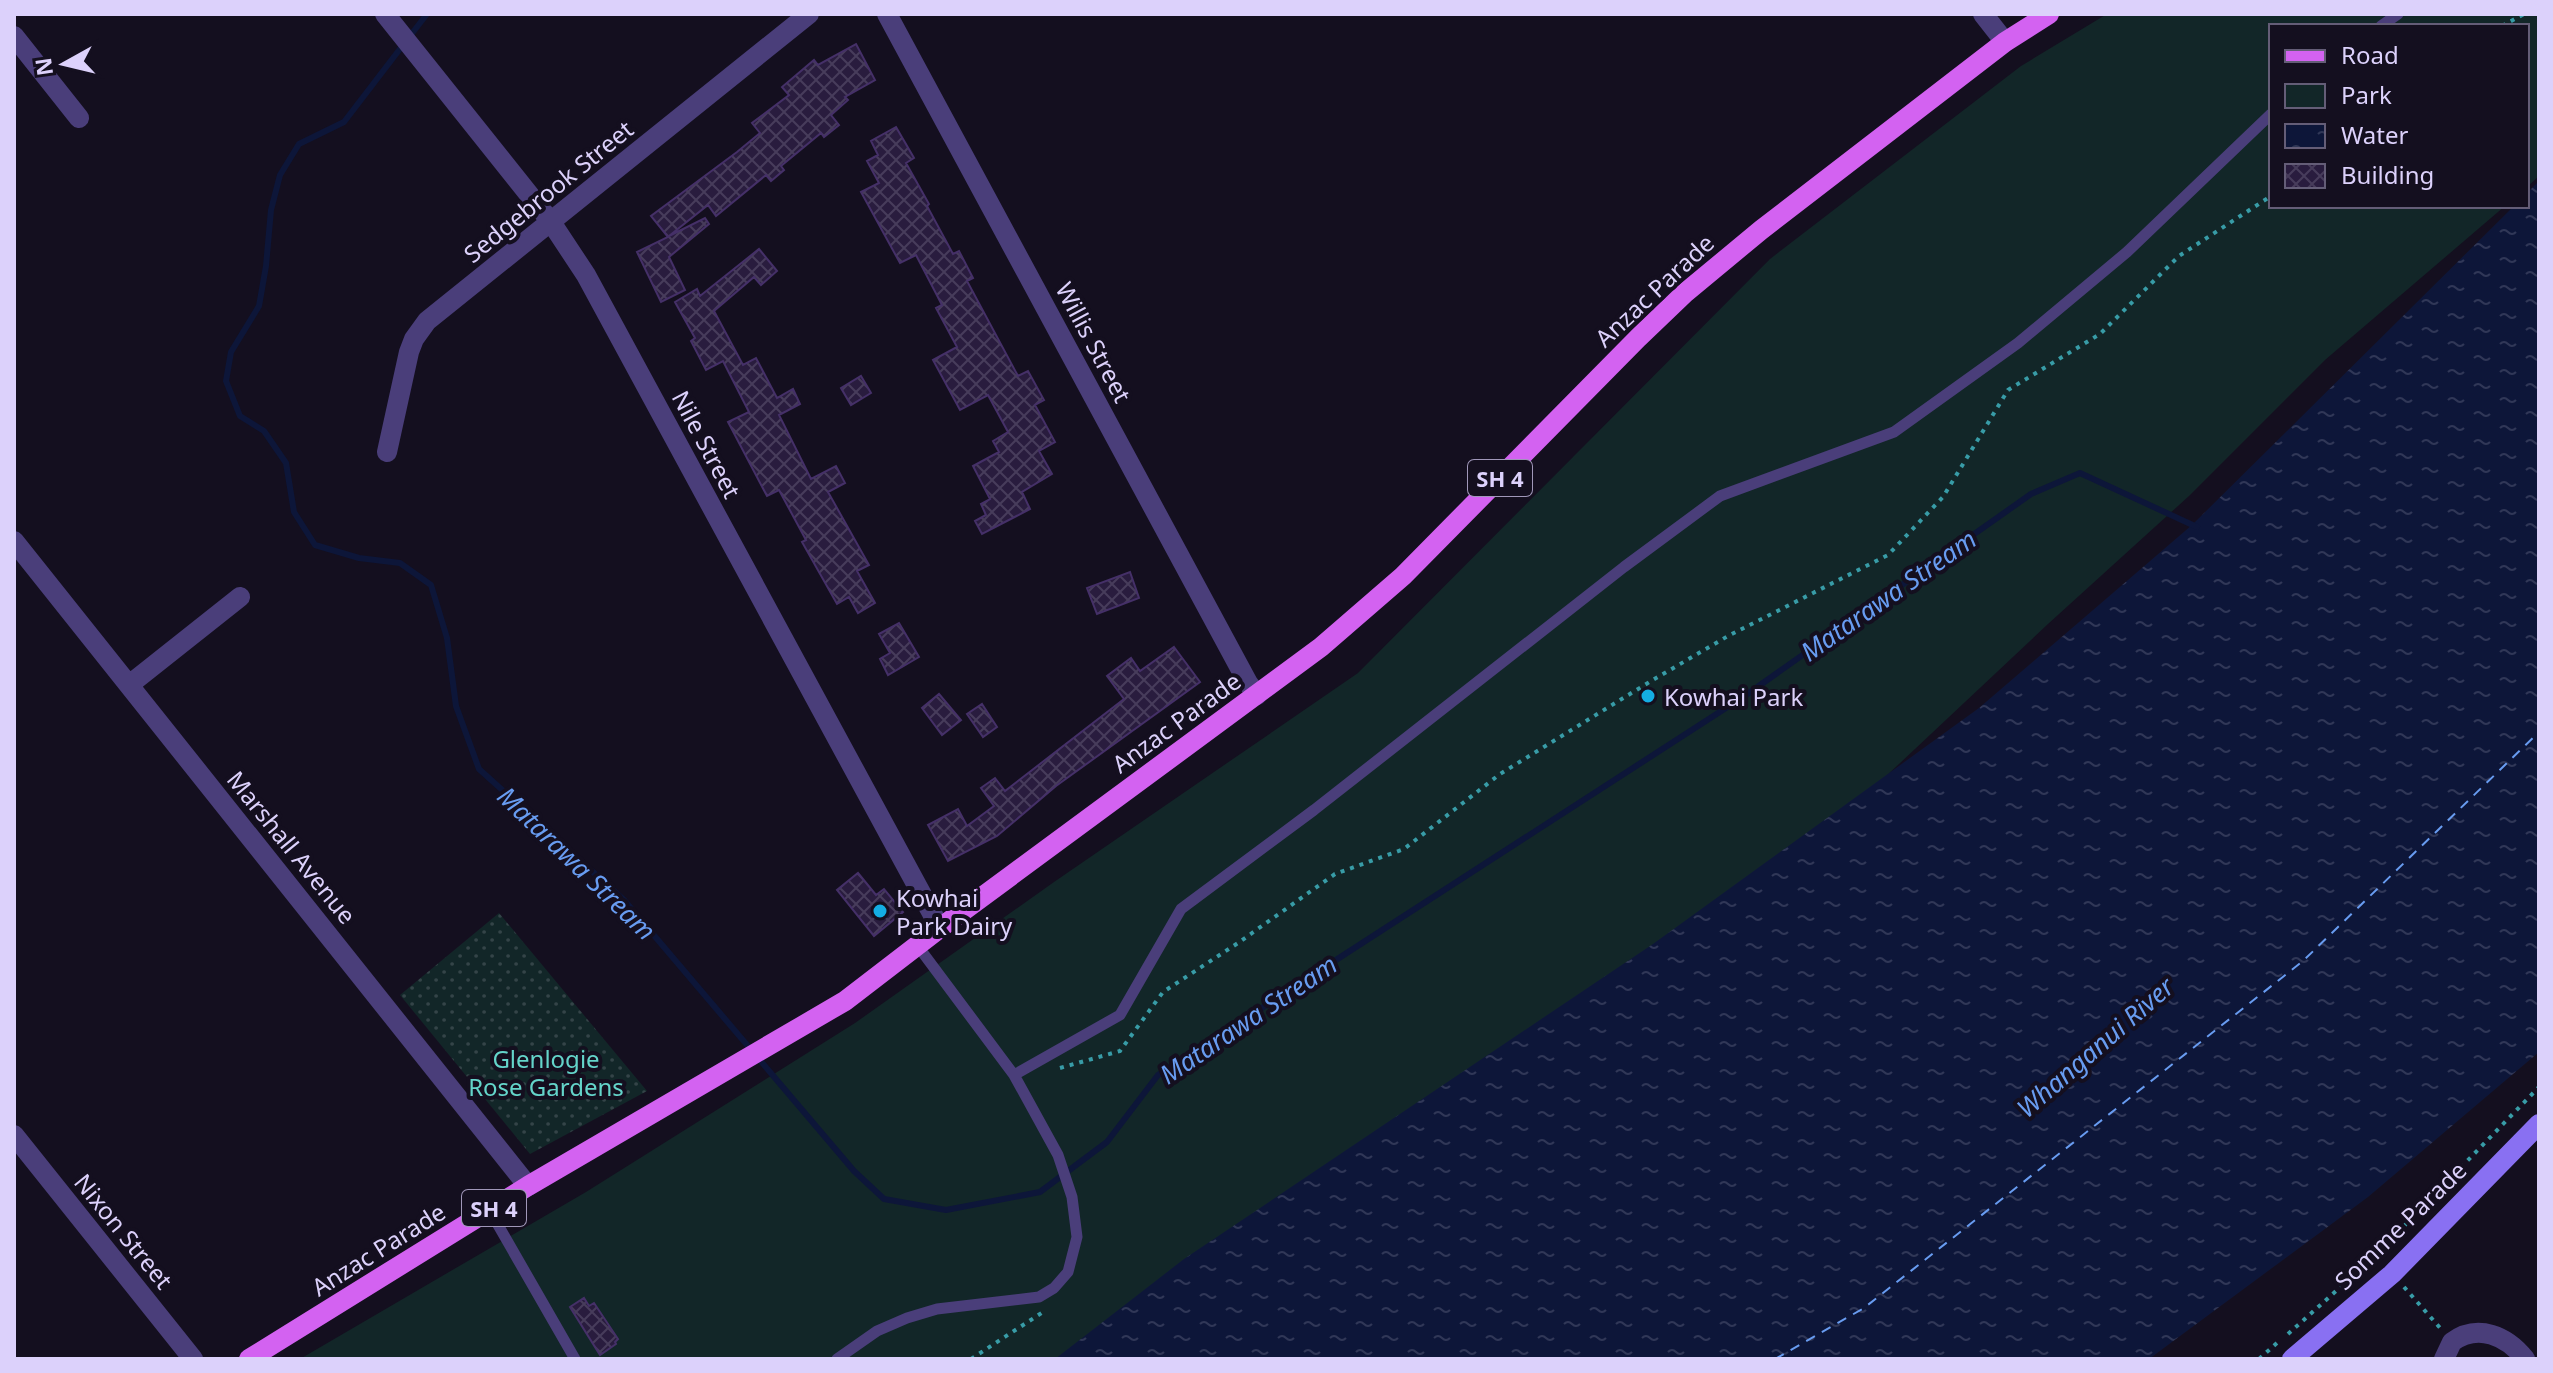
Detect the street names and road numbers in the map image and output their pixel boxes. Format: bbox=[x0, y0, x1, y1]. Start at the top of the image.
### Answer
street label: Sedgebrook Street bbox=[456, 112, 640, 270]
street label: Anzac Parade bbox=[1587, 226, 1721, 354]
street label: Willis Street bbox=[1048, 276, 1140, 408]
street label: Nile Street bbox=[665, 384, 749, 504]
road number: SH 4 bbox=[1468, 460, 1532, 496]
street label: Anzac Parade bbox=[1105, 664, 1247, 780]
street label: Marshall Avenue bbox=[220, 764, 364, 930]
street label: Somme Parade bbox=[2327, 1154, 2473, 1296]
street label: Nixon Street bbox=[67, 1167, 181, 1296]
road number: SH 4 bbox=[462, 1190, 526, 1226]
street label: Anzac Parade bbox=[305, 1195, 451, 1303]

